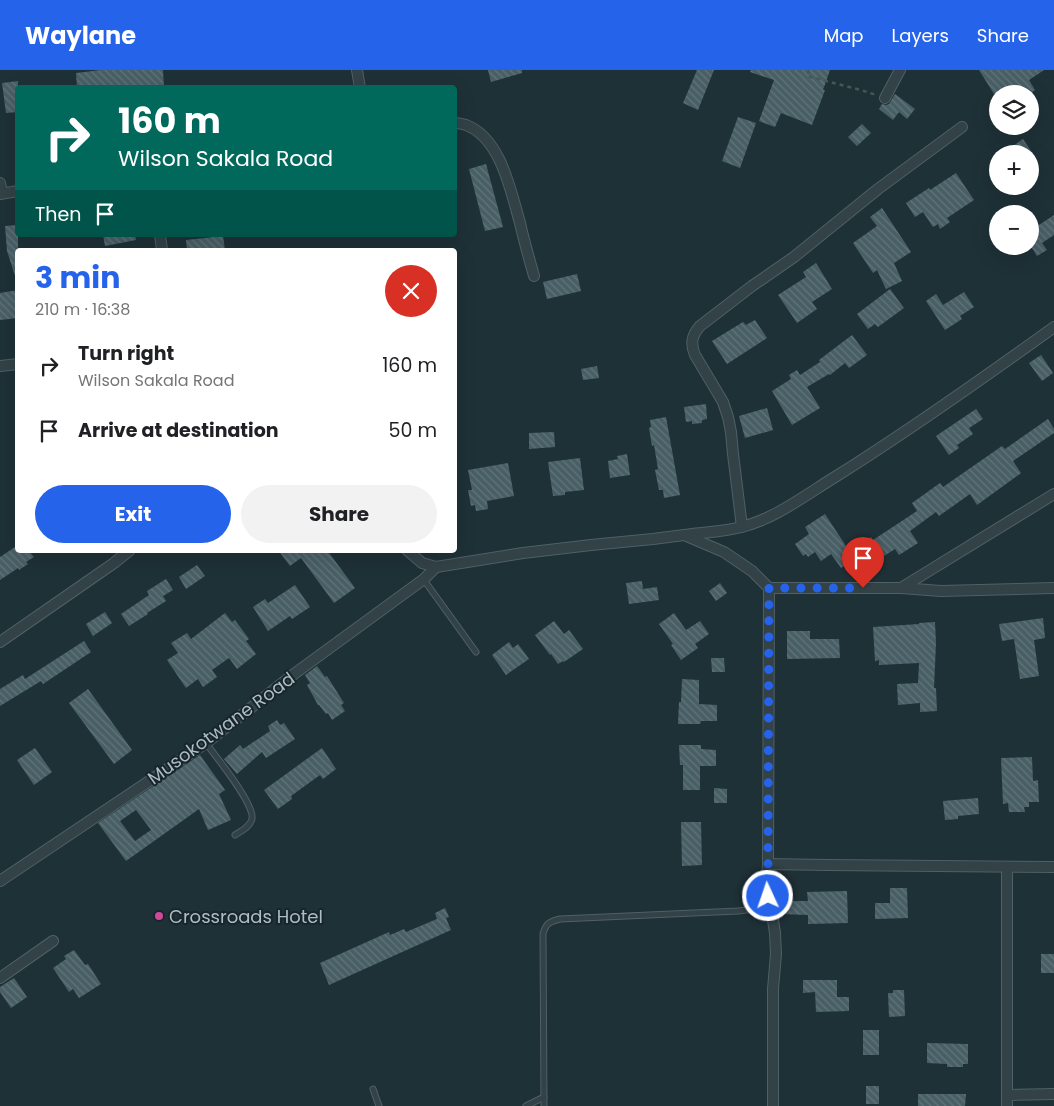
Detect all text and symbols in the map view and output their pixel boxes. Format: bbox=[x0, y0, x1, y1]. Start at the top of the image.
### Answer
text: Waylane bbox=[25, 19, 136, 52]
text: Map bbox=[824, 23, 864, 48]
text: Layers bbox=[892, 23, 949, 48]
text: Share bbox=[977, 23, 1029, 48]
map controls bbox=[989, 85, 1039, 255]
button: layers bbox=[989, 85, 1039, 135]
text: 160 m bbox=[118, 96, 221, 145]
icon: right bbox=[35, 105, 100, 170]
text: Wilson Sakala Road bbox=[118, 143, 333, 174]
button: + bbox=[989, 145, 1039, 195]
icon: arrive bbox=[91, 200, 119, 228]
text: Then bbox=[35, 201, 81, 228]
button: − bbox=[989, 205, 1039, 255]
text: 3 min bbox=[35, 256, 120, 299]
button: close bbox=[385, 265, 437, 317]
text: 210 m · 16:38 bbox=[35, 298, 130, 321]
text: Turn right bbox=[78, 340, 174, 367]
icon: right bbox=[35, 352, 63, 380]
text: 160 m bbox=[382, 352, 437, 379]
text: Wilson Sakala Road bbox=[78, 369, 234, 392]
icon: arrive bbox=[35, 417, 63, 445]
text: Arrive at destination bbox=[78, 417, 279, 444]
text: 50 m bbox=[388, 417, 437, 444]
button: Exit bbox=[35, 485, 231, 543]
button: Share bbox=[241, 485, 437, 543]
pin bbox=[842, 537, 884, 588]
icon: arrive bbox=[849, 544, 877, 572]
street label: Musokotwane Road bbox=[142, 666, 300, 790]
position arrow bbox=[741, 869, 793, 921]
place label: Crossroads Hotel bbox=[169, 904, 323, 929]
marker: Crossroads Hotel bbox=[153, 910, 165, 922]

